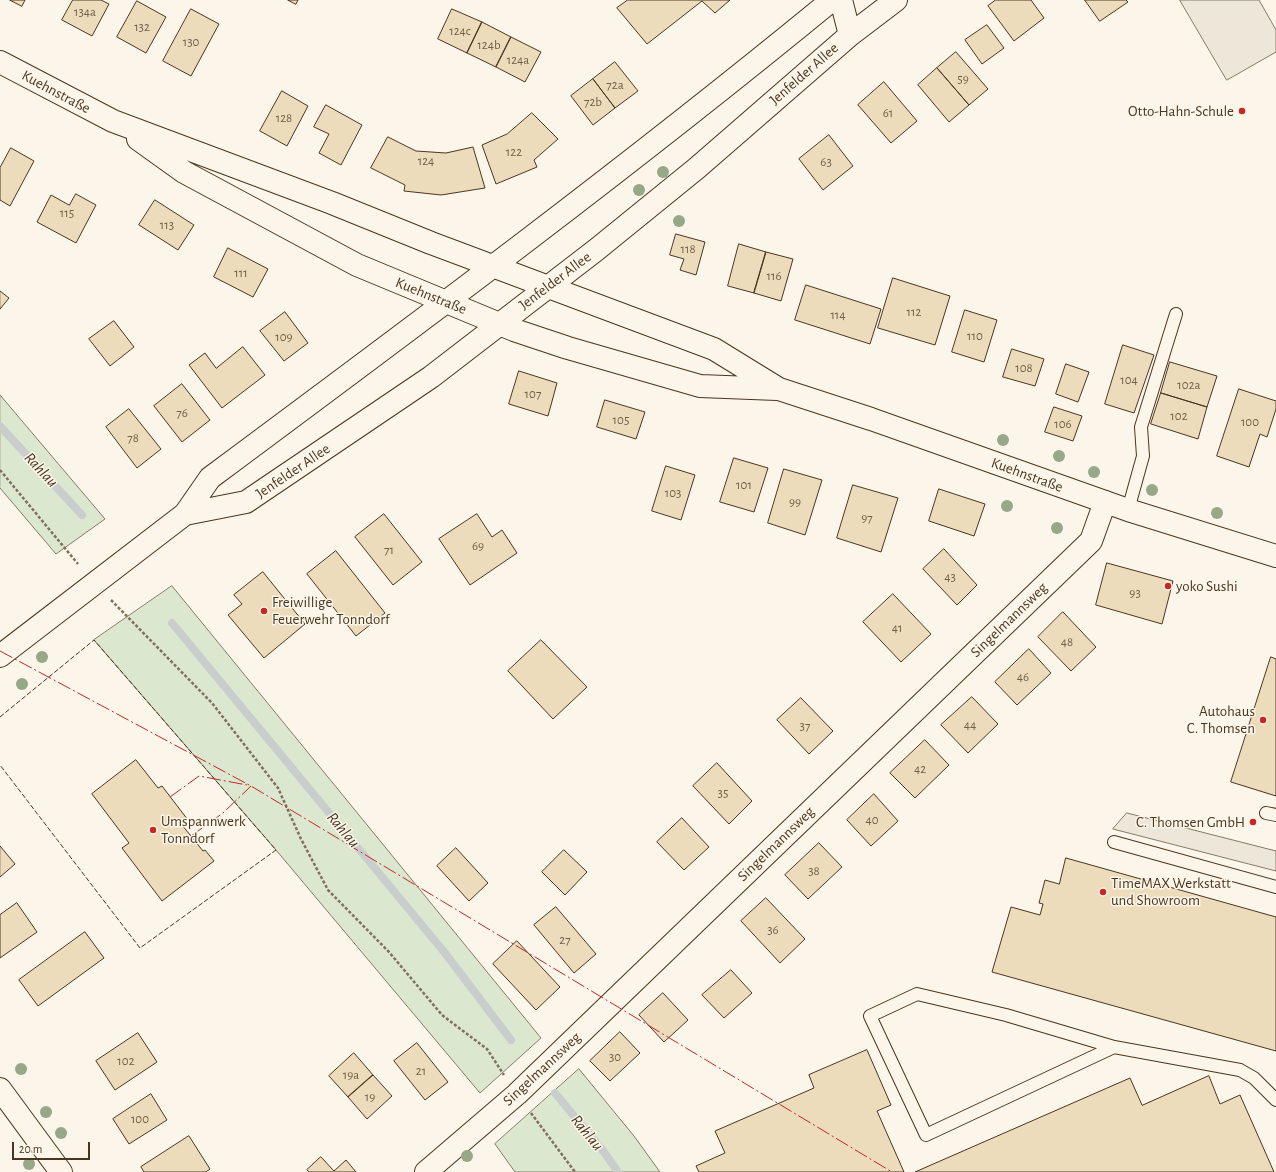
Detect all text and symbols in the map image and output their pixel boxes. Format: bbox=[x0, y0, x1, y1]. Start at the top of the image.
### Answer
house number: 134a bbox=[74, 4, 96, 20]
house number: 132 bbox=[134, 19, 150, 35]
house number: 124c bbox=[449, 23, 471, 39]
house number: 130 bbox=[183, 34, 199, 50]
house number: 124b bbox=[477, 37, 501, 53]
street label: Jenfelder Allee bbox=[766, 39, 842, 109]
house number: 124a bbox=[507, 52, 529, 68]
street label: Kuehnstraße bbox=[19, 66, 93, 118]
house number: 59 bbox=[957, 71, 969, 87]
house number: 72a bbox=[606, 77, 624, 93]
house number: 72b bbox=[584, 94, 602, 110]
place label: Otto-Hahn-Schule bbox=[1128, 102, 1234, 120]
house number: 61 bbox=[883, 105, 893, 121]
marker: Otto-Hahn-Schule bbox=[1237, 106, 1247, 116]
house number: 128 bbox=[276, 110, 292, 126]
house number: 122 bbox=[506, 144, 522, 160]
house number: 124 bbox=[418, 153, 434, 169]
house number: 63 bbox=[820, 154, 832, 170]
house number: 115 bbox=[60, 205, 74, 221]
house number: 113 bbox=[160, 217, 174, 233]
house number: 118 bbox=[680, 241, 696, 257]
street label: Jenfelder Allee bbox=[515, 248, 595, 314]
house number: 111 bbox=[234, 265, 248, 281]
house number: 116 bbox=[766, 268, 782, 284]
street label: Kuehnstraße bbox=[393, 274, 469, 318]
house number: 112 bbox=[907, 304, 921, 320]
house number: 114 bbox=[830, 307, 846, 323]
house number: 110 bbox=[967, 328, 983, 344]
house number: 109 bbox=[275, 329, 293, 345]
house number: 108 bbox=[1015, 360, 1033, 376]
house number: 104 bbox=[1120, 372, 1138, 388]
house number: 102a bbox=[1177, 377, 1201, 393]
house number: 107 bbox=[525, 386, 541, 402]
house number: 76 bbox=[176, 405, 188, 421]
house number: 102 bbox=[1170, 408, 1188, 424]
house number: 105 bbox=[613, 412, 629, 428]
house number: 100 bbox=[1241, 414, 1259, 430]
house number: 106 bbox=[1054, 416, 1072, 432]
house number: 78 bbox=[127, 430, 139, 446]
street label: Jenfelder Allee bbox=[252, 440, 334, 502]
water label: Rahlau bbox=[20, 448, 62, 492]
street label: Kuehnstraße bbox=[989, 454, 1065, 496]
house number: 101 bbox=[736, 477, 752, 493]
house number: 103 bbox=[665, 485, 681, 501]
house number: 99 bbox=[789, 494, 801, 510]
house number: 97 bbox=[861, 510, 873, 526]
house number: 69 bbox=[472, 538, 484, 554]
house number: 71 bbox=[384, 542, 394, 558]
house number: 43 bbox=[944, 569, 956, 585]
place label: yoko Sushi bbox=[1176, 577, 1238, 595]
street label: Singelmannsweg bbox=[967, 579, 1051, 661]
marker: yoko Sushi bbox=[1163, 581, 1173, 591]
house number: 93 bbox=[1129, 585, 1141, 601]
place label: Freiwillige Feuerwehr Tonndorf bbox=[272, 593, 390, 628]
marker: Freiwillige Feuerwehr Tonndorf bbox=[259, 606, 269, 616]
house number: 41 bbox=[892, 620, 902, 636]
house number: 48 bbox=[1061, 634, 1073, 650]
house number: 46 bbox=[1017, 669, 1029, 685]
place label: Autohaus C. Thomsen bbox=[1187, 702, 1255, 737]
marker: Autohaus C. Thomsen bbox=[1258, 715, 1268, 725]
house number: 44 bbox=[964, 717, 976, 733]
house number: 37 bbox=[800, 718, 810, 734]
house number: 42 bbox=[914, 761, 926, 777]
house number: 35 bbox=[718, 785, 728, 801]
street label: Singelmannsweg bbox=[734, 803, 818, 885]
water label: Rahlau bbox=[322, 808, 364, 852]
place label: Umspannwerk Tonndorf bbox=[161, 812, 246, 847]
house number: 40 bbox=[865, 812, 879, 828]
place label: C. Thomsen GmbH bbox=[1136, 813, 1245, 831]
marker: C. Thomsen GmbH bbox=[1248, 817, 1258, 827]
marker: Umspannwerk Tonndorf bbox=[148, 825, 158, 835]
house number: 38 bbox=[808, 863, 820, 879]
place label: TimeMAX Werkstatt und Showroom bbox=[1111, 874, 1231, 909]
marker: TimeMAX Werkstatt und Showroom bbox=[1098, 887, 1108, 897]
house number: 36 bbox=[767, 922, 779, 938]
house number: 27 bbox=[559, 932, 571, 948]
street label: Singelmannsweg bbox=[499, 1028, 585, 1110]
house number: 30 bbox=[609, 1049, 621, 1065]
house number: 102 bbox=[117, 1053, 135, 1069]
house number: 21 bbox=[416, 1063, 426, 1079]
house number: 19a bbox=[343, 1067, 359, 1083]
house number: 19 bbox=[365, 1089, 375, 1105]
house number: 100 bbox=[131, 1111, 149, 1127]
water label: Rahlau bbox=[567, 1111, 607, 1155]
scale bar bbox=[14, 1134, 92, 1160]
text: 20 m bbox=[19, 1143, 42, 1155]

